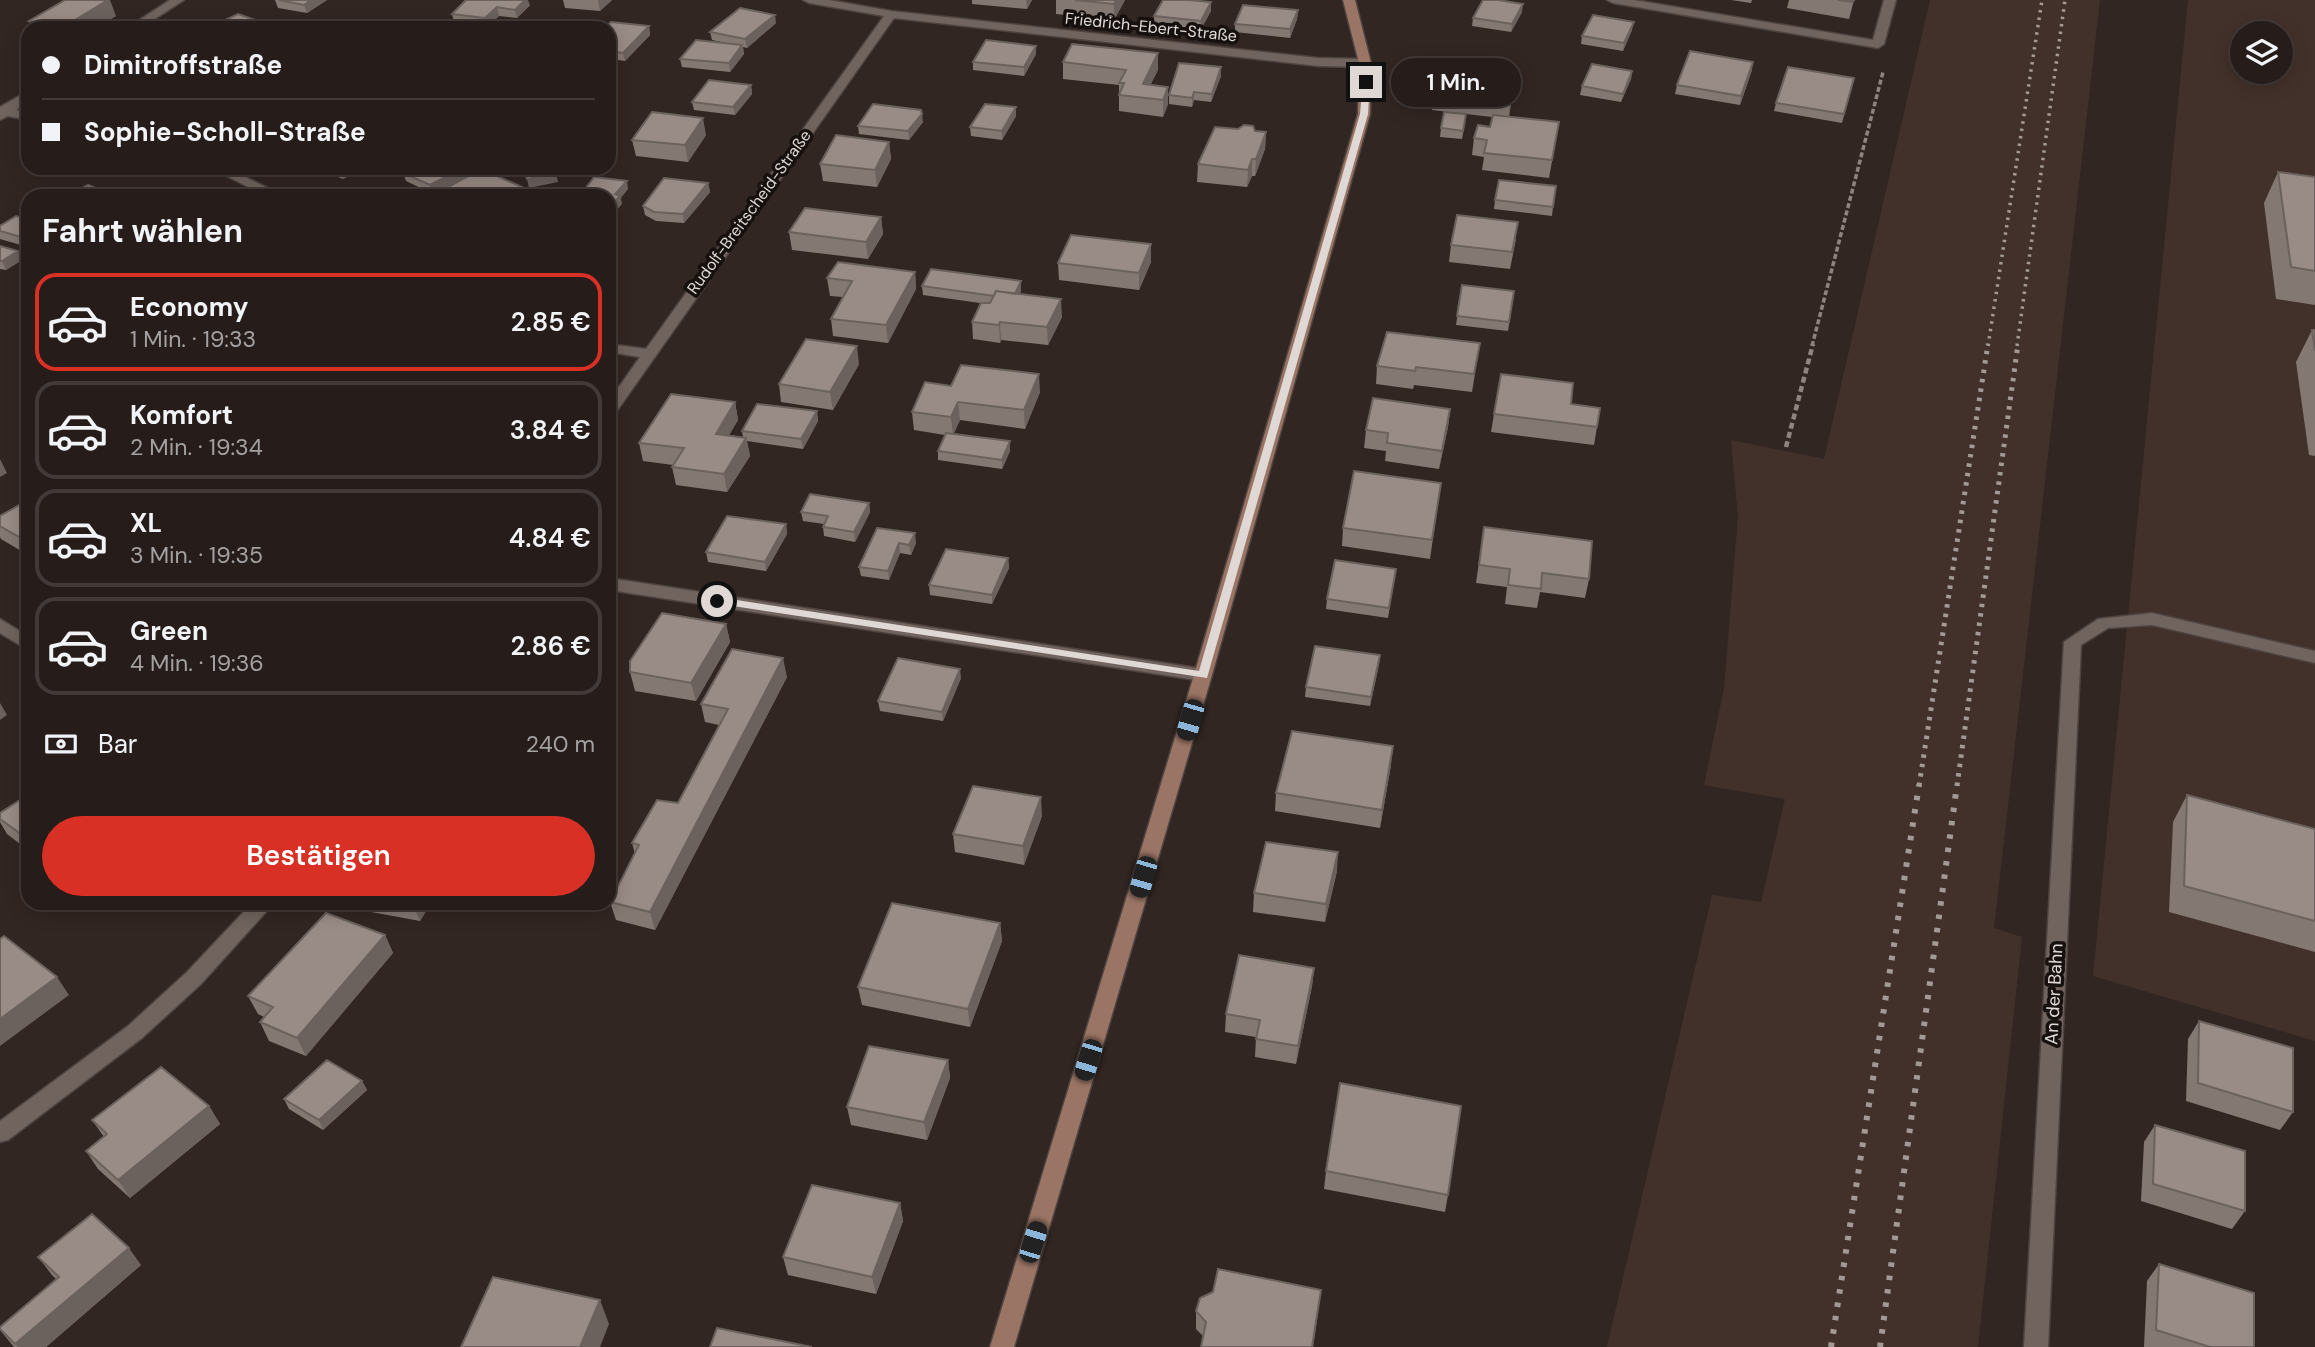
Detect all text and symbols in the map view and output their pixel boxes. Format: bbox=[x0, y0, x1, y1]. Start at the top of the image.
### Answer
street label: Friedrich-Ebert-Straße bbox=[1064, 8, 1238, 46]
map controls bbox=[2230, 21, 2293, 84]
button: layers bbox=[2230, 21, 2293, 84]
text: Dimitroffstraße bbox=[84, 48, 282, 82]
callout: 1 Min. bbox=[1390, 57, 1520, 106]
route end bbox=[1350, 66, 1382, 98]
text: 1 Min. bbox=[1426, 67, 1486, 97]
text: Sophie-Scholl-Straße bbox=[84, 115, 366, 149]
street label: Rudolf-Breitscheid-Straße bbox=[682, 126, 816, 298]
text: Fahrt wählen bbox=[42, 210, 243, 252]
text: Economy bbox=[130, 290, 248, 324]
icon: car bbox=[46, 291, 109, 354]
text: 2.85 € bbox=[511, 305, 591, 339]
text: 1 Min. · 19:33 bbox=[130, 324, 256, 354]
text: Komfort bbox=[130, 398, 233, 432]
icon: car bbox=[46, 399, 109, 462]
text: 3.84 € bbox=[510, 413, 591, 447]
text: 2 Min. · 19:34 bbox=[130, 432, 263, 462]
text: XL bbox=[130, 506, 162, 540]
icon: car bbox=[46, 507, 109, 570]
text: 4.84 € bbox=[509, 521, 591, 555]
text: 3 Min. · 19:35 bbox=[130, 540, 263, 570]
route start bbox=[701, 585, 733, 617]
text: Green bbox=[130, 614, 208, 648]
icon: car bbox=[46, 615, 109, 678]
text: 2.86 € bbox=[510, 629, 591, 663]
text: 4 Min. · 19:36 bbox=[130, 648, 264, 678]
car bbox=[1175, 697, 1206, 743]
icon: cash bbox=[42, 725, 80, 763]
text: Bar bbox=[98, 727, 137, 761]
text: 240 m bbox=[526, 729, 595, 759]
button: Bestätigen bbox=[42, 816, 595, 896]
car bbox=[1128, 854, 1159, 900]
street label: An der Bahn bbox=[2039, 943, 2069, 1045]
car bbox=[1072, 1037, 1105, 1083]
car bbox=[1017, 1219, 1050, 1265]

